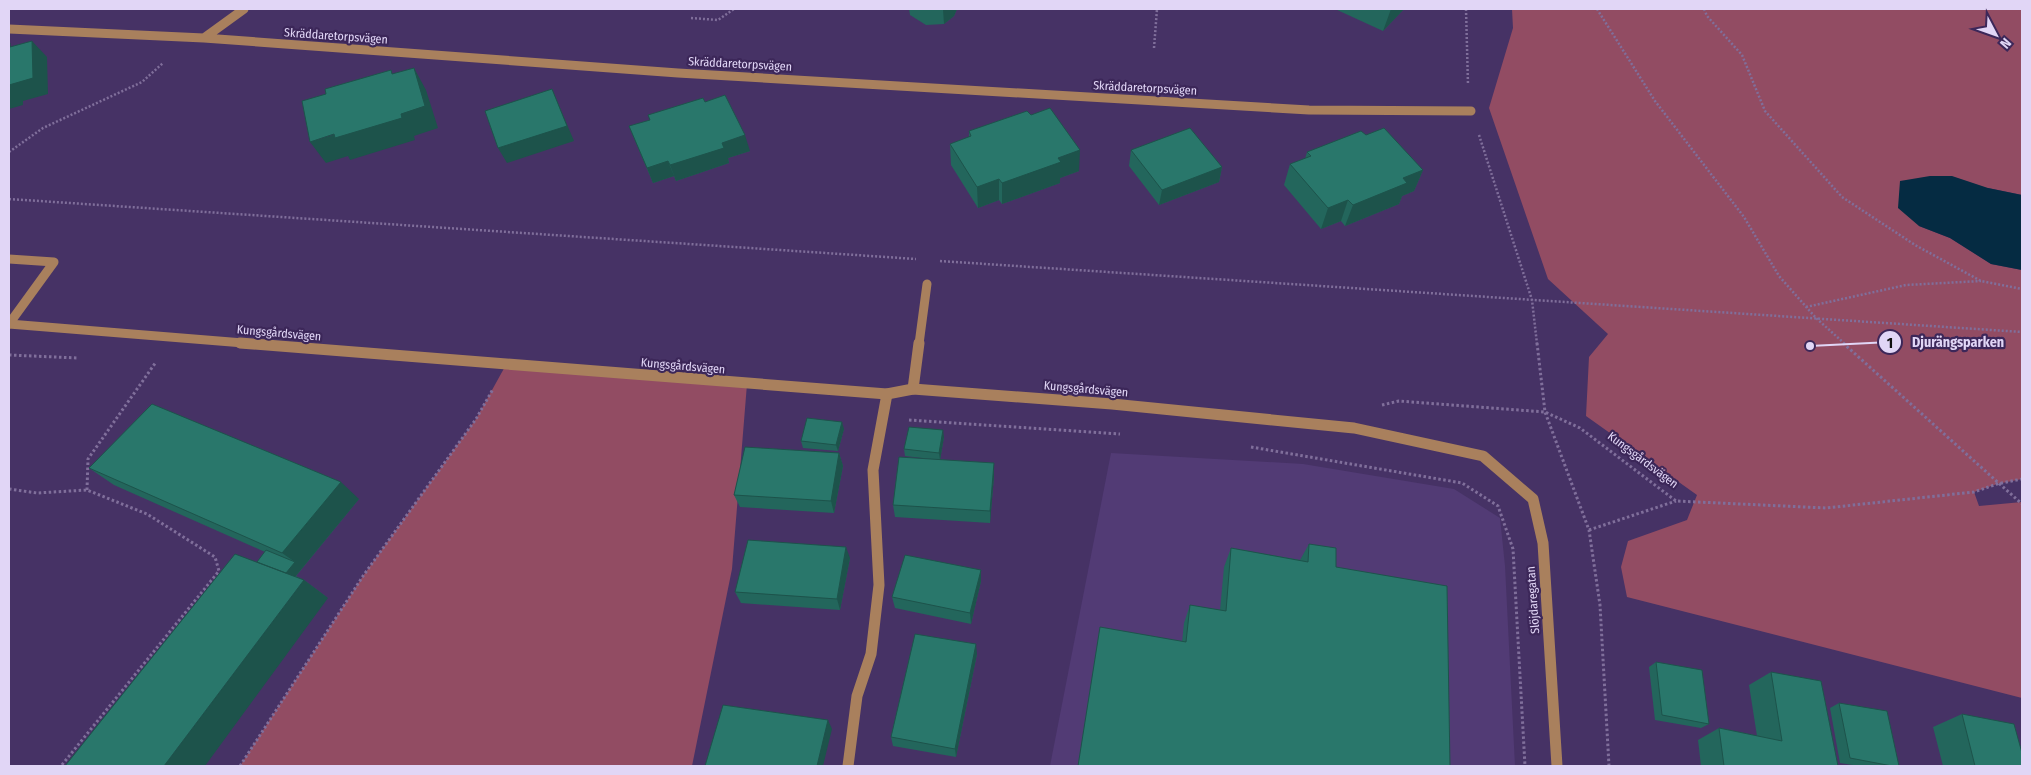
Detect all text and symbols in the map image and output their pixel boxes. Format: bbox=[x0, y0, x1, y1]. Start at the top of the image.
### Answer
north arrow bbox=[1971, 10, 2021, 60]
street label: Skräddaretorpsvägen bbox=[284, 25, 388, 47]
text: N bbox=[1996, 34, 2015, 52]
street label: Skräddaretorpsvägen bbox=[688, 54, 792, 74]
street label: Skräddaretorpsvägen bbox=[1093, 78, 1197, 98]
street label: Kungsgårdsvägen bbox=[236, 322, 322, 344]
callout: Djurängsparken bbox=[1877, 328, 2015, 357]
text: 1 bbox=[1887, 334, 1893, 352]
text: Djurängsparken bbox=[1912, 334, 2004, 351]
street label: Kungsgårdsvägen bbox=[640, 355, 726, 377]
street label: Kungsgårdsvägen bbox=[1043, 378, 1129, 400]
street label: Kungsgårdsvägen bbox=[1605, 429, 1681, 491]
street label: Slöjdaregatan bbox=[1524, 566, 1542, 634]

